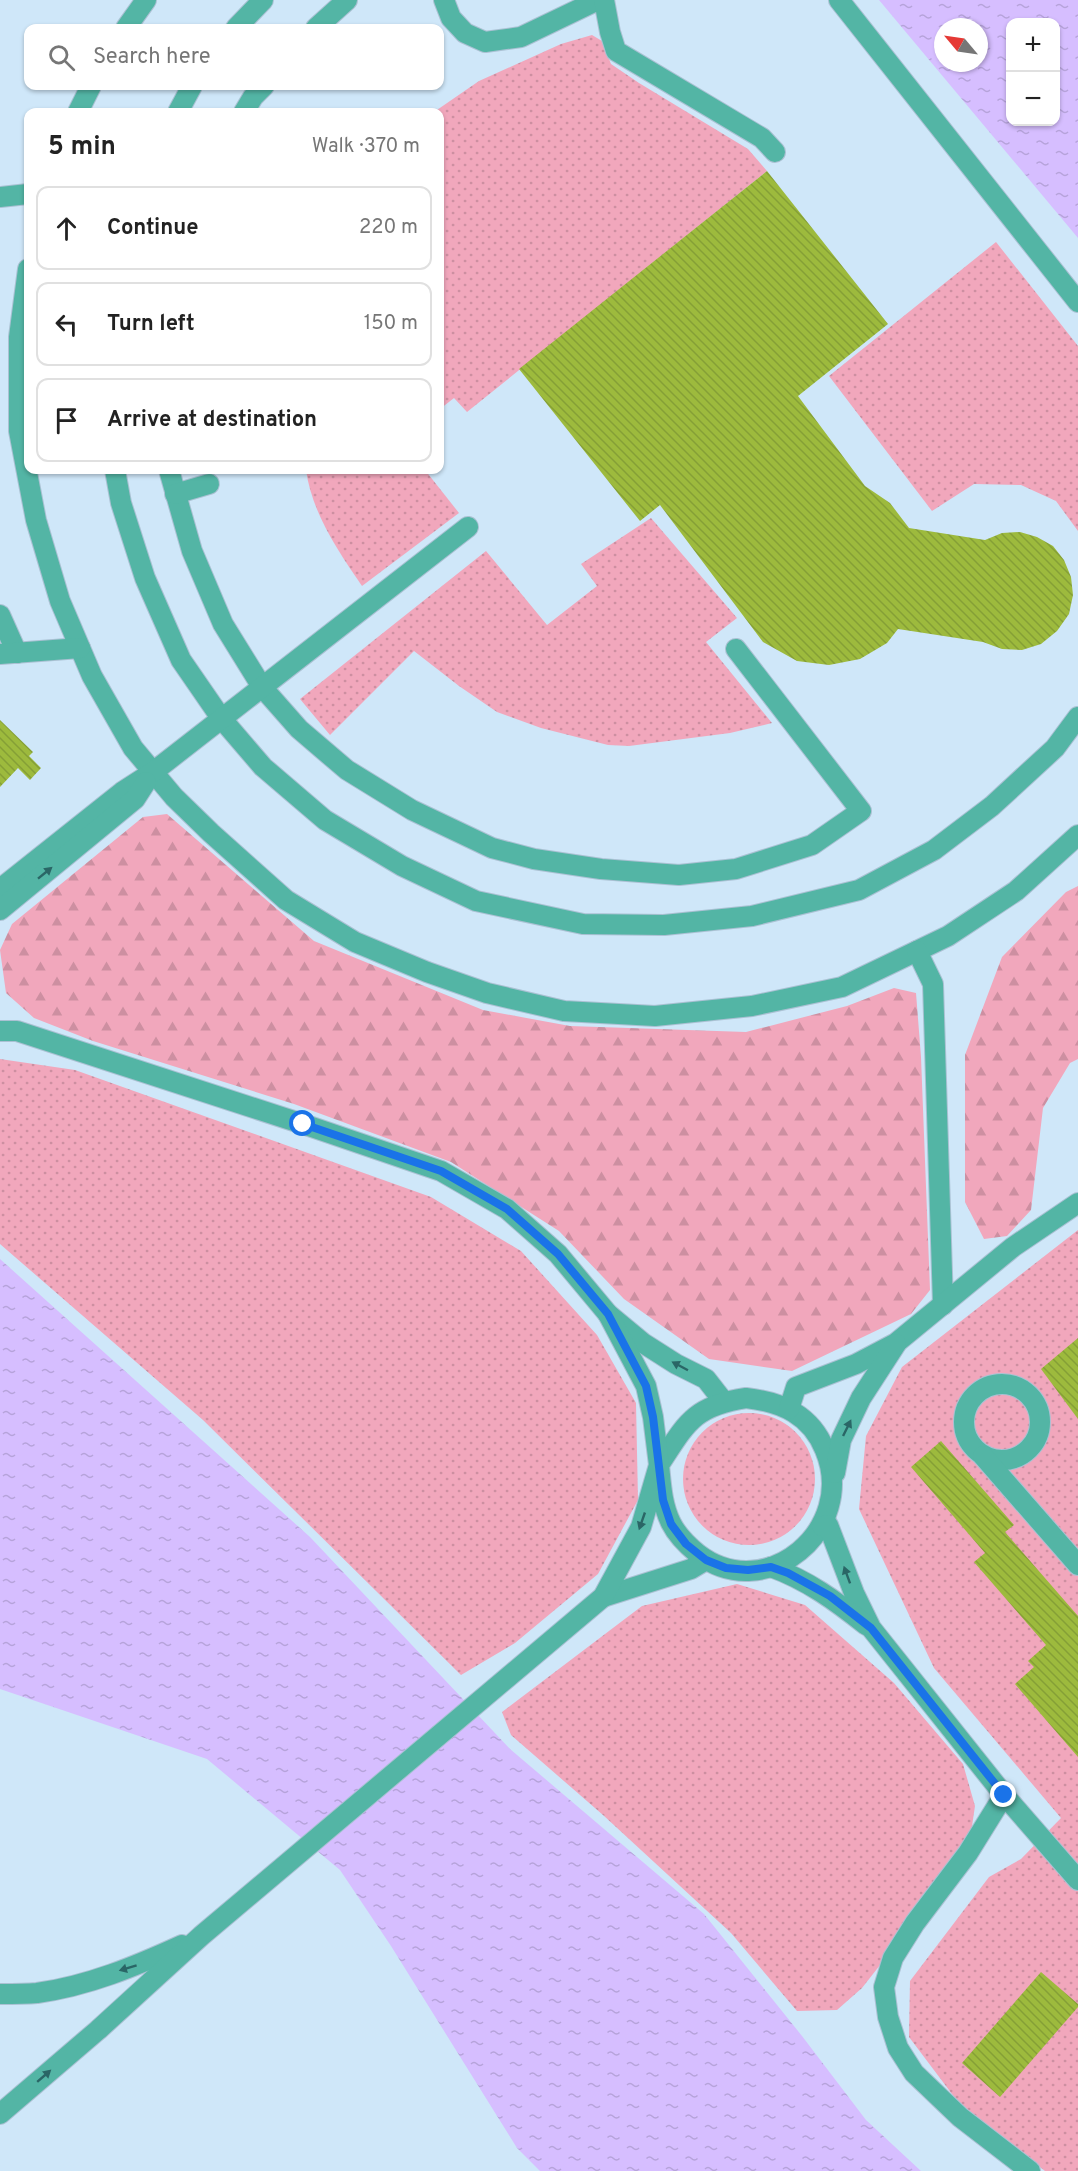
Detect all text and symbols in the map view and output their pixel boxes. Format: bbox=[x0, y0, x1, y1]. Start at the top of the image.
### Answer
north arrow bbox=[934, 18, 988, 72]
map controls bbox=[1006, 18, 1060, 126]
button: + bbox=[1006, 18, 1060, 72]
search box bbox=[24, 24, 444, 90]
icon: search bbox=[45, 41, 78, 74]
text: Search here bbox=[93, 44, 211, 71]
button: − bbox=[1006, 72, 1060, 126]
text: 5 min bbox=[48, 131, 116, 164]
text: Walk · 370 m bbox=[312, 134, 420, 160]
icon: ahead bbox=[50, 212, 83, 245]
text: Continue bbox=[107, 215, 198, 242]
text: 220 m bbox=[359, 215, 418, 241]
icon: left bbox=[50, 308, 83, 341]
text: Turn left bbox=[107, 311, 195, 338]
text: 150 m bbox=[364, 311, 418, 337]
icon: arrive bbox=[50, 404, 83, 437]
text: Arrive at destination bbox=[107, 407, 317, 434]
one-way arrow bbox=[37, 866, 53, 879]
route start bbox=[289, 1110, 315, 1136]
one-way arrow bbox=[671, 1361, 688, 1370]
one-way arrow bbox=[842, 1420, 851, 1437]
one-way arrow bbox=[637, 1513, 647, 1531]
one-way arrow bbox=[842, 1566, 851, 1584]
route end bbox=[990, 1781, 1016, 1807]
one-way arrow bbox=[119, 1964, 137, 1974]
one-way arrow bbox=[36, 2070, 51, 2083]

